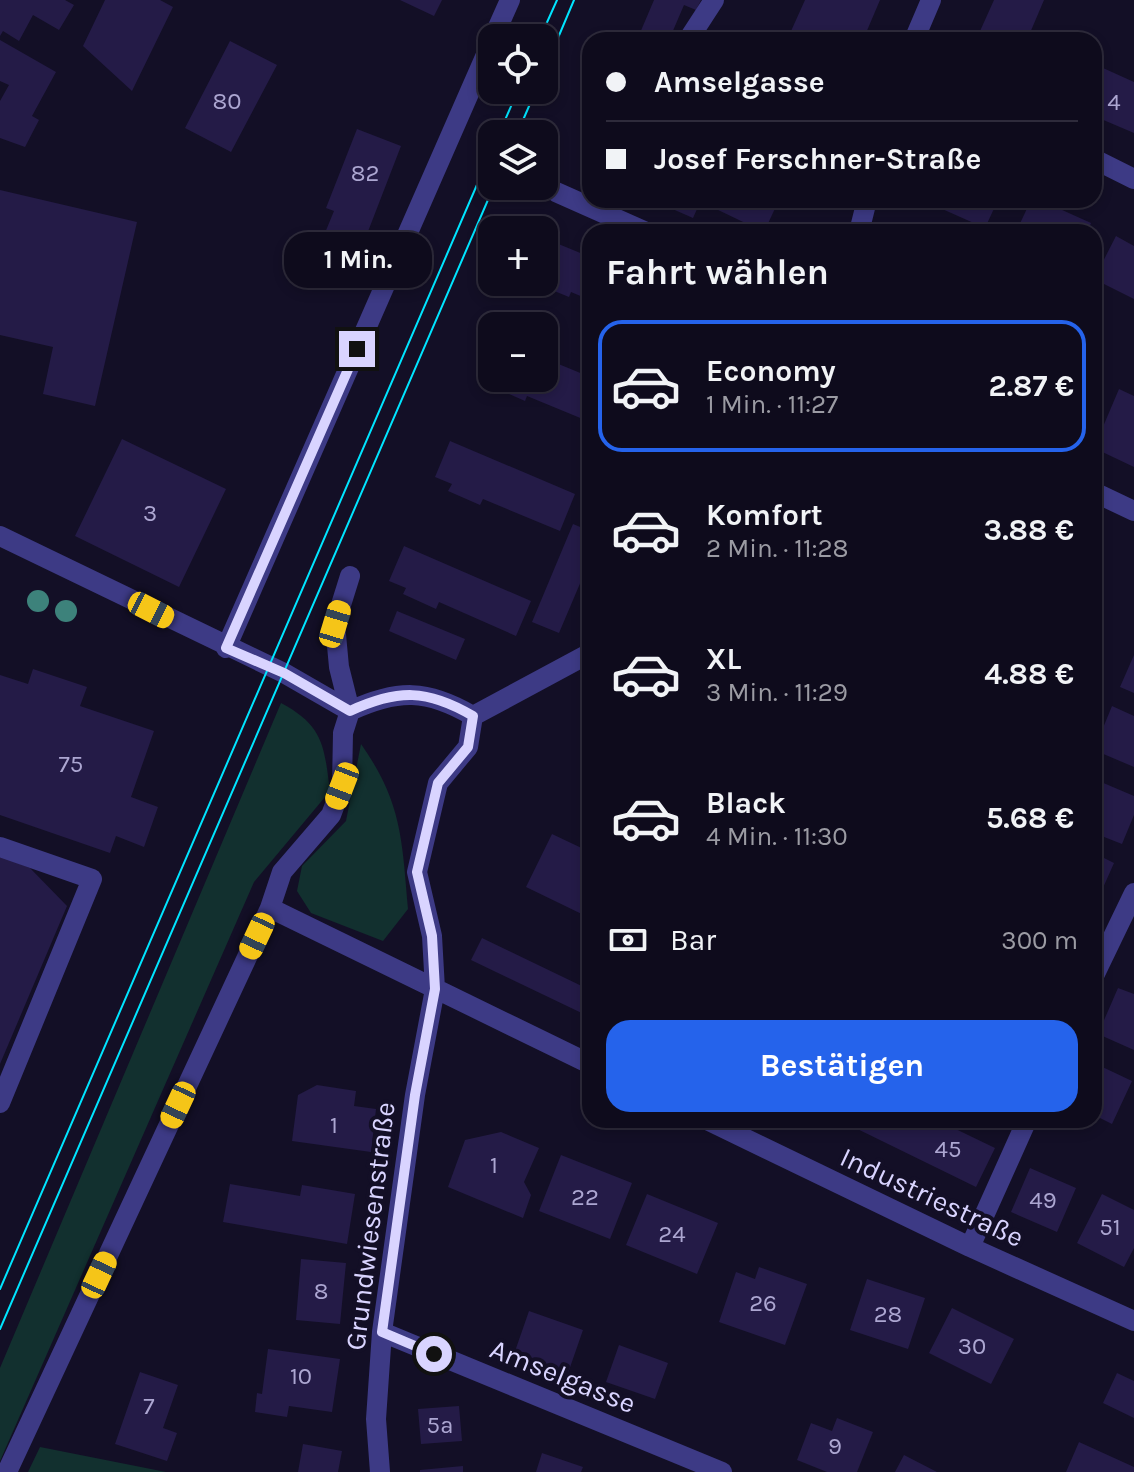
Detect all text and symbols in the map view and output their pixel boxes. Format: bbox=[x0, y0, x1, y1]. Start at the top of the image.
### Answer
map controls bbox=[478, 24, 558, 392]
button: locate bbox=[478, 24, 558, 104]
text: Amselgasse bbox=[654, 64, 825, 100]
house number: 80 bbox=[213, 87, 242, 115]
house number: 4 bbox=[1107, 88, 1121, 116]
button: layers bbox=[478, 120, 558, 200]
text: Josef Ferschner-Straße bbox=[654, 141, 981, 177]
house number: 82 bbox=[351, 159, 379, 187]
button: + bbox=[478, 216, 558, 296]
callout: 1 Min. bbox=[283, 233, 431, 289]
text: 1 Min. bbox=[324, 244, 392, 275]
text: Fahrt wählen bbox=[606, 251, 829, 293]
button: − bbox=[478, 312, 558, 392]
route end bbox=[339, 331, 375, 367]
icon: car bbox=[610, 350, 682, 422]
text: Economy bbox=[706, 353, 836, 389]
text: 2.87 € bbox=[988, 368, 1074, 404]
text: 1 Min. · 11:27 bbox=[706, 389, 838, 420]
icon: car bbox=[610, 494, 682, 566]
text: Komfort bbox=[706, 497, 823, 533]
house number: 3 bbox=[143, 499, 157, 527]
text: 3.88 € bbox=[984, 512, 1074, 548]
text: 2 Min. · 11:28 bbox=[706, 533, 849, 564]
car bbox=[124, 588, 178, 632]
car bbox=[317, 598, 353, 650]
icon: car bbox=[610, 638, 682, 710]
text: XL bbox=[706, 641, 741, 677]
text: 4.88 € bbox=[984, 656, 1074, 692]
text: 3 Min. · 11:29 bbox=[706, 677, 848, 708]
house number: 75 bbox=[59, 750, 83, 778]
car bbox=[322, 759, 362, 813]
icon: car bbox=[610, 782, 682, 854]
text: Black bbox=[706, 785, 786, 821]
text: 5.68 € bbox=[986, 800, 1074, 836]
text: 4 Min. · 11:30 bbox=[706, 821, 848, 852]
car bbox=[236, 909, 278, 963]
icon: cash bbox=[606, 918, 650, 962]
text: Bar bbox=[670, 922, 716, 958]
text: 300 m bbox=[1001, 925, 1078, 956]
button: Bestätigen bbox=[606, 1020, 1078, 1112]
car bbox=[157, 1078, 199, 1132]
street label: Grundwiesenstraße bbox=[338, 1100, 402, 1352]
house number: 1 bbox=[330, 1111, 338, 1139]
house number: 45 bbox=[935, 1135, 961, 1163]
street label: Industriestraße bbox=[835, 1140, 1029, 1254]
house number: 1 bbox=[490, 1151, 498, 1179]
house number: 22 bbox=[571, 1183, 599, 1211]
house number: 49 bbox=[1029, 1186, 1057, 1214]
house number: 51 bbox=[1099, 1213, 1121, 1241]
house number: 24 bbox=[658, 1220, 686, 1248]
car bbox=[78, 1248, 120, 1302]
house number: 8 bbox=[314, 1277, 328, 1305]
house number: 26 bbox=[749, 1289, 777, 1317]
house number: 28 bbox=[874, 1300, 902, 1328]
street label: Amselgasse bbox=[485, 1332, 641, 1420]
house number: 30 bbox=[958, 1332, 986, 1360]
route start bbox=[416, 1336, 452, 1372]
house number: 10 bbox=[290, 1362, 312, 1390]
house number: 7 bbox=[143, 1392, 155, 1420]
house number: 5a bbox=[427, 1411, 453, 1439]
house number: 9 bbox=[828, 1432, 842, 1460]

